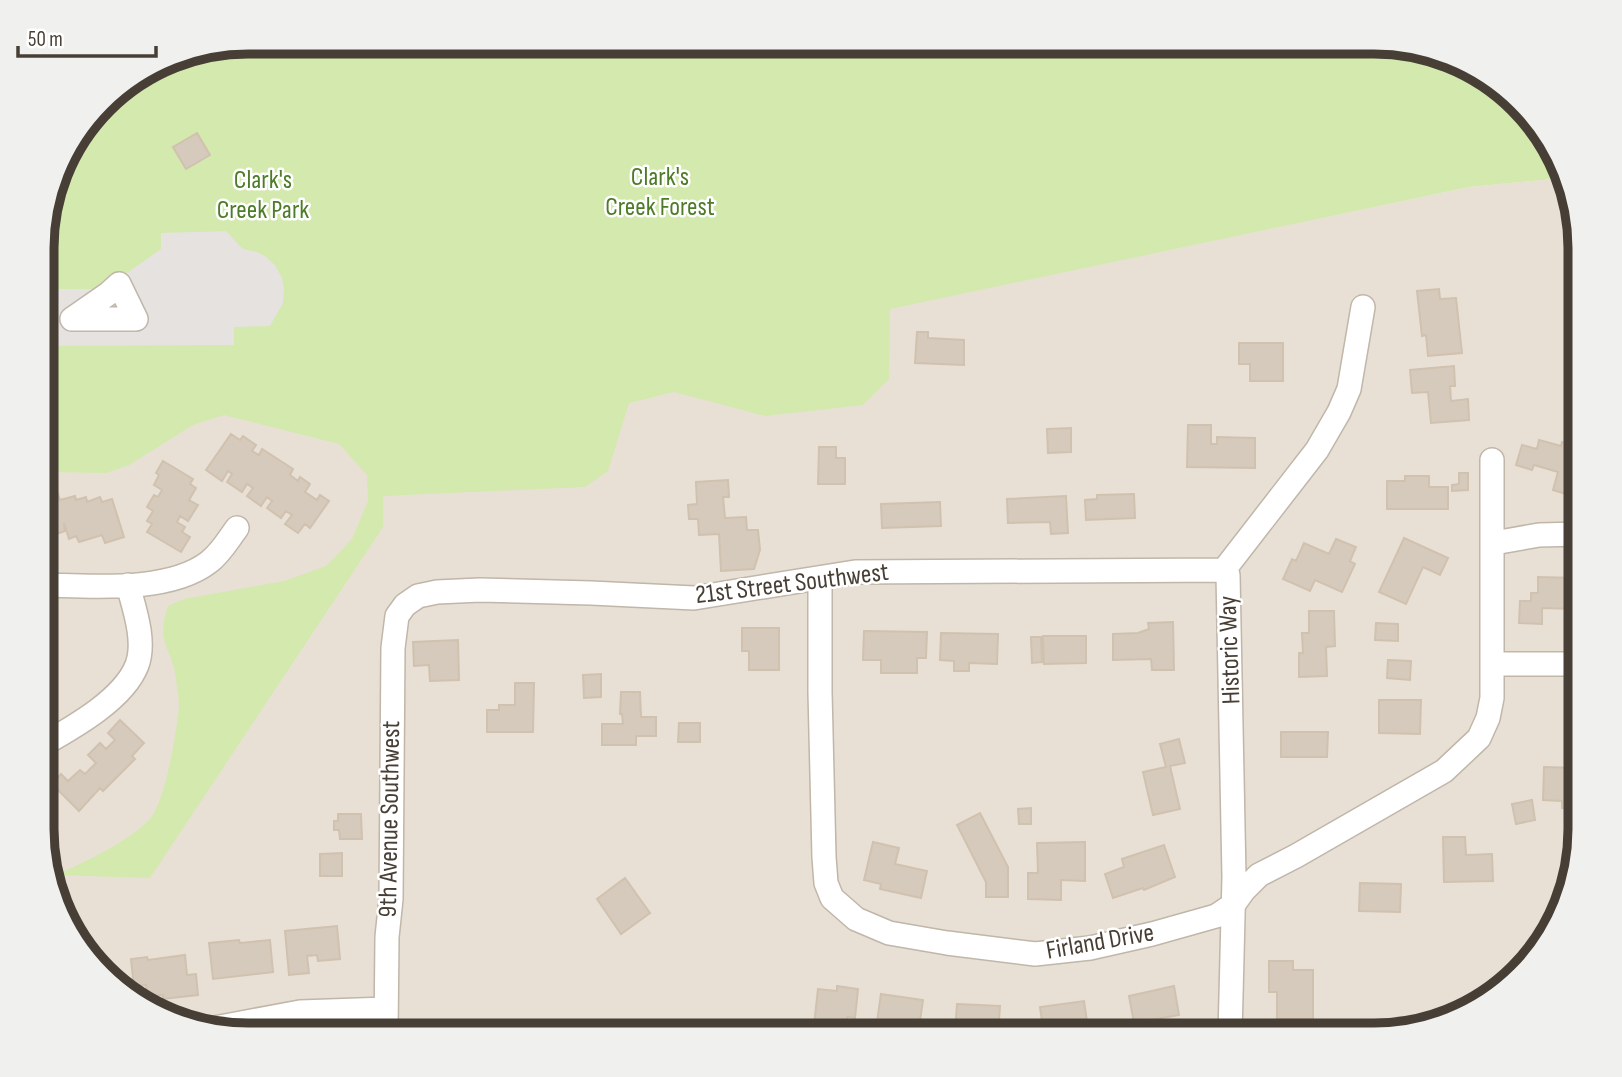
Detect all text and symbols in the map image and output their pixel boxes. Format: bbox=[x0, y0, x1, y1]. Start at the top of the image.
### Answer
scale bar bbox=[18, 14, 156, 58]
text: 50 m bbox=[28, 27, 63, 52]
park label: Clark's Creek Forest bbox=[605, 162, 715, 223]
park label: Clark's Creek Park bbox=[217, 165, 309, 226]
street label: 21st Street Southwest bbox=[694, 557, 890, 611]
street label: Historic Way bbox=[1213, 595, 1247, 705]
street label: 9th Avenue Southwest bbox=[373, 720, 407, 918]
street label: Firland Drive bbox=[1044, 917, 1156, 967]

